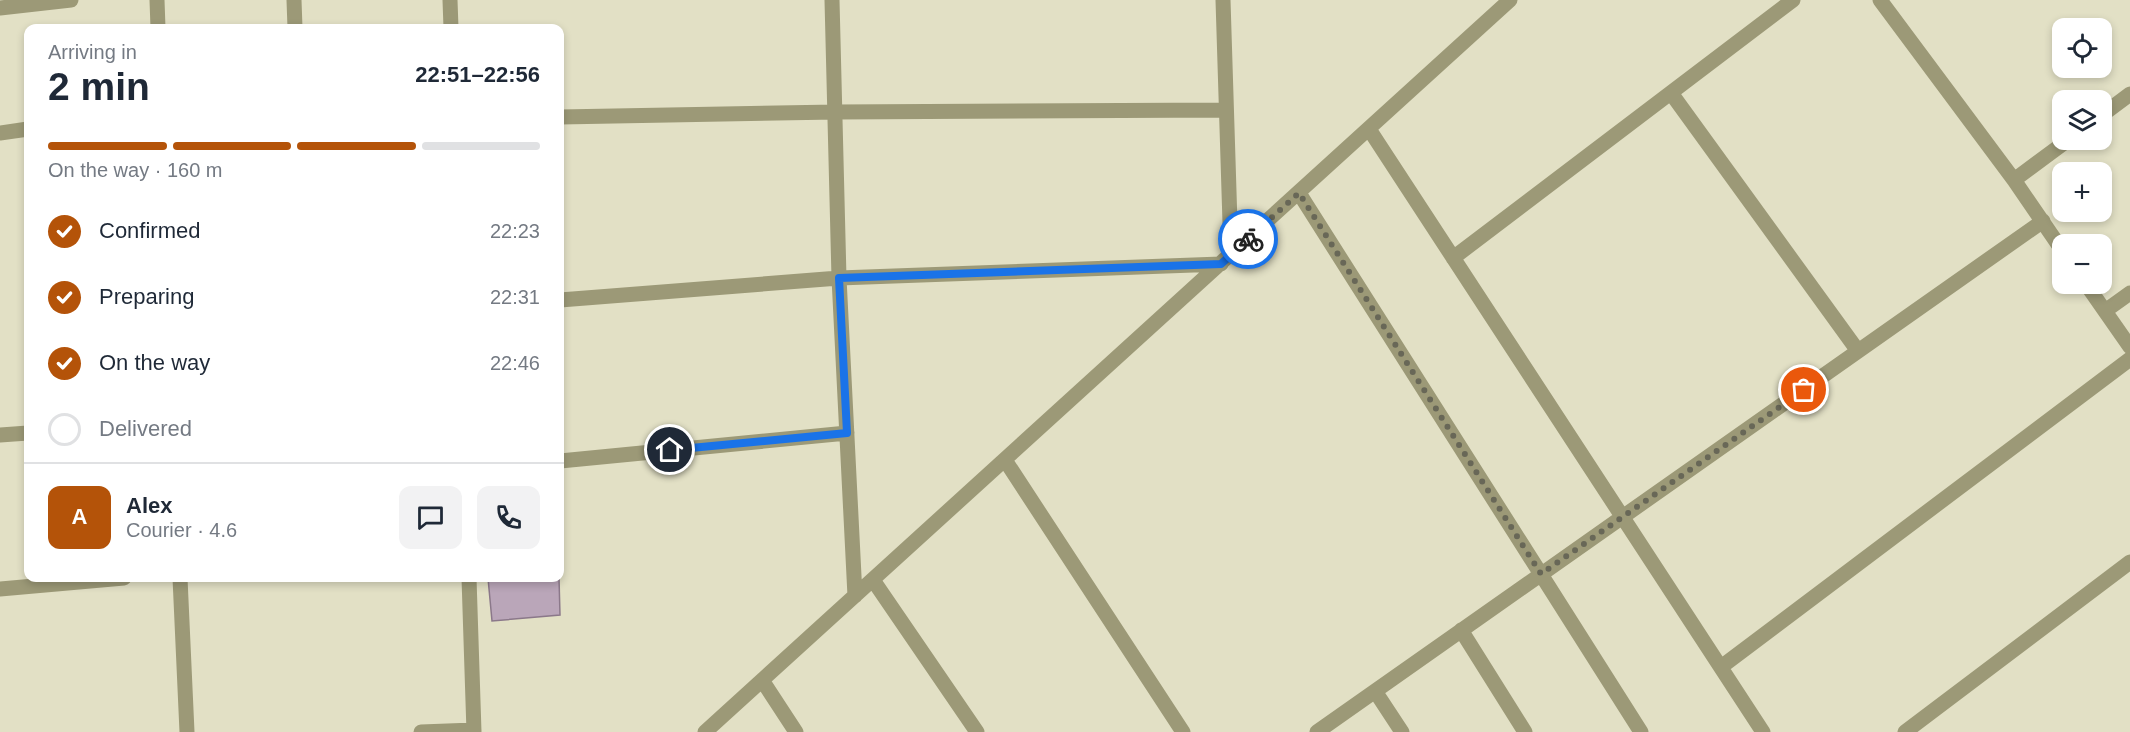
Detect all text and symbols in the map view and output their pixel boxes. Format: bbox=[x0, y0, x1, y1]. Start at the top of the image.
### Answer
map controls bbox=[2052, 18, 2112, 294]
button: locate bbox=[2052, 18, 2112, 78]
text: Arriving in bbox=[48, 41, 137, 63]
text: 22:51–22:56 bbox=[415, 62, 540, 87]
text: 2 min bbox=[48, 65, 150, 108]
button: layers bbox=[2052, 90, 2112, 150]
text: On the way · 160 m bbox=[48, 159, 223, 181]
button: + bbox=[2052, 162, 2112, 222]
courier bbox=[1218, 209, 1278, 269]
icon: check bbox=[48, 215, 81, 248]
text: Confirmed bbox=[99, 218, 200, 243]
text: 22:23 bbox=[490, 220, 540, 242]
icon: bike bbox=[1232, 223, 1265, 256]
button: − bbox=[2052, 234, 2112, 294]
icon: check bbox=[48, 281, 81, 314]
text: Preparing bbox=[99, 284, 194, 309]
text: 22:31 bbox=[490, 286, 540, 308]
icon: check bbox=[48, 347, 81, 380]
text: On the way bbox=[99, 350, 210, 375]
text: 22:46 bbox=[490, 352, 540, 374]
pin bbox=[1778, 364, 1829, 415]
icon: bag bbox=[1787, 373, 1820, 406]
text: Delivered bbox=[99, 416, 192, 441]
pin bbox=[644, 424, 695, 475]
icon: home bbox=[653, 433, 686, 466]
button: chat bbox=[399, 486, 462, 549]
button: phone bbox=[477, 486, 540, 549]
text: Alex bbox=[126, 493, 172, 518]
text: A bbox=[72, 504, 87, 529]
text: Courier · 4.6 bbox=[126, 519, 237, 541]

